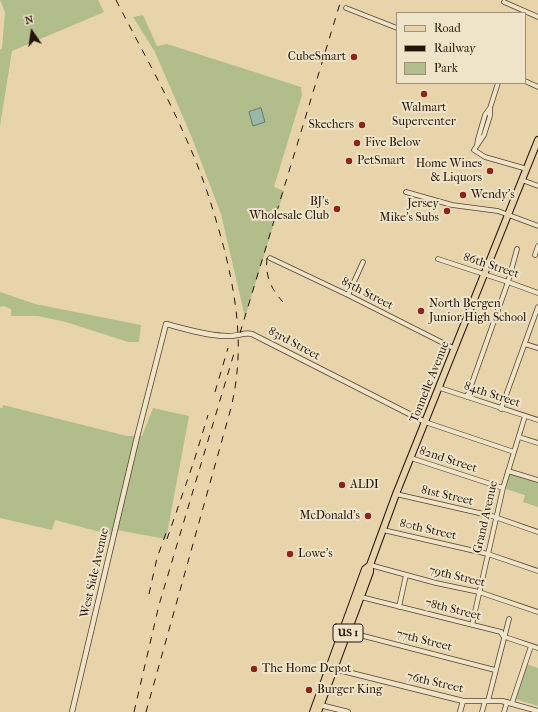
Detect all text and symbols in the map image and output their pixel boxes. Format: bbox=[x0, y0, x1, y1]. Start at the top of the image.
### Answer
north arrow bbox=[12, 12, 52, 52]
legend bbox=[396, 12, 526, 84]
text: N bbox=[24, 13, 35, 27]
text: Road bbox=[434, 21, 461, 35]
text: Railway bbox=[434, 41, 476, 55]
place label: CubeSmart bbox=[288, 50, 346, 64]
marker: CubeSmart bbox=[349, 52, 359, 62]
text: Park bbox=[434, 61, 458, 75]
marker: Walmart Supercenter bbox=[419, 89, 429, 99]
place label: Walmart Supercenter bbox=[392, 101, 456, 129]
place label: Skechers bbox=[308, 118, 354, 132]
marker: Skechers bbox=[357, 120, 367, 130]
place label: Five Below bbox=[365, 136, 421, 150]
marker: Five Below bbox=[352, 138, 362, 148]
place label: PetSmart bbox=[357, 154, 405, 168]
marker: PetSmart bbox=[344, 156, 354, 166]
place label: Home Wines & Liquors bbox=[416, 157, 482, 185]
marker: Home Wines & Liquors bbox=[485, 166, 495, 176]
place label: Wendy's bbox=[471, 188, 515, 202]
marker: Wendy's bbox=[458, 190, 468, 200]
place label: BJ's Wholesale Club bbox=[249, 195, 329, 223]
place label: Jersey Mike's Subs bbox=[379, 197, 439, 225]
marker: BJ's Wholesale Club bbox=[332, 204, 342, 214]
marker: Jersey Mike's Subs bbox=[442, 206, 452, 216]
street label: 86th Street bbox=[461, 250, 521, 282]
street label: 85th Street bbox=[339, 275, 395, 313]
place label: North Bergen Junior High School bbox=[429, 297, 526, 325]
marker: North Bergen Junior High School bbox=[416, 306, 426, 316]
street label: 83rd Street bbox=[266, 324, 322, 364]
street label: Tonnelle Avenue bbox=[407, 339, 453, 425]
street label: 84th Street bbox=[462, 379, 522, 411]
street label: 82nd Street bbox=[417, 444, 479, 476]
place label: ALDI bbox=[350, 478, 379, 492]
street label: Grand Avenue bbox=[471, 479, 501, 555]
marker: ALDI bbox=[337, 480, 347, 490]
street label: 81st Street bbox=[419, 483, 475, 509]
place label: McDonald's bbox=[300, 509, 360, 523]
marker: McDonald's bbox=[363, 511, 373, 521]
street label: 80th Street bbox=[398, 516, 458, 544]
street label: West Side Avenue bbox=[78, 527, 112, 619]
place label: Lowe's bbox=[298, 547, 333, 561]
marker: Lowe's bbox=[285, 549, 295, 559]
street label: 79th Street bbox=[427, 564, 487, 590]
street label: 78th Street bbox=[424, 596, 482, 624]
road number: US 1 bbox=[333, 624, 363, 642]
street label: 77th Street bbox=[395, 627, 453, 655]
place label: The Home Depot bbox=[262, 662, 351, 676]
marker: The Home Depot bbox=[249, 664, 259, 674]
street label: 76th Street bbox=[405, 670, 465, 696]
place label: Burger King bbox=[317, 683, 382, 697]
marker: Burger King bbox=[304, 685, 314, 695]

